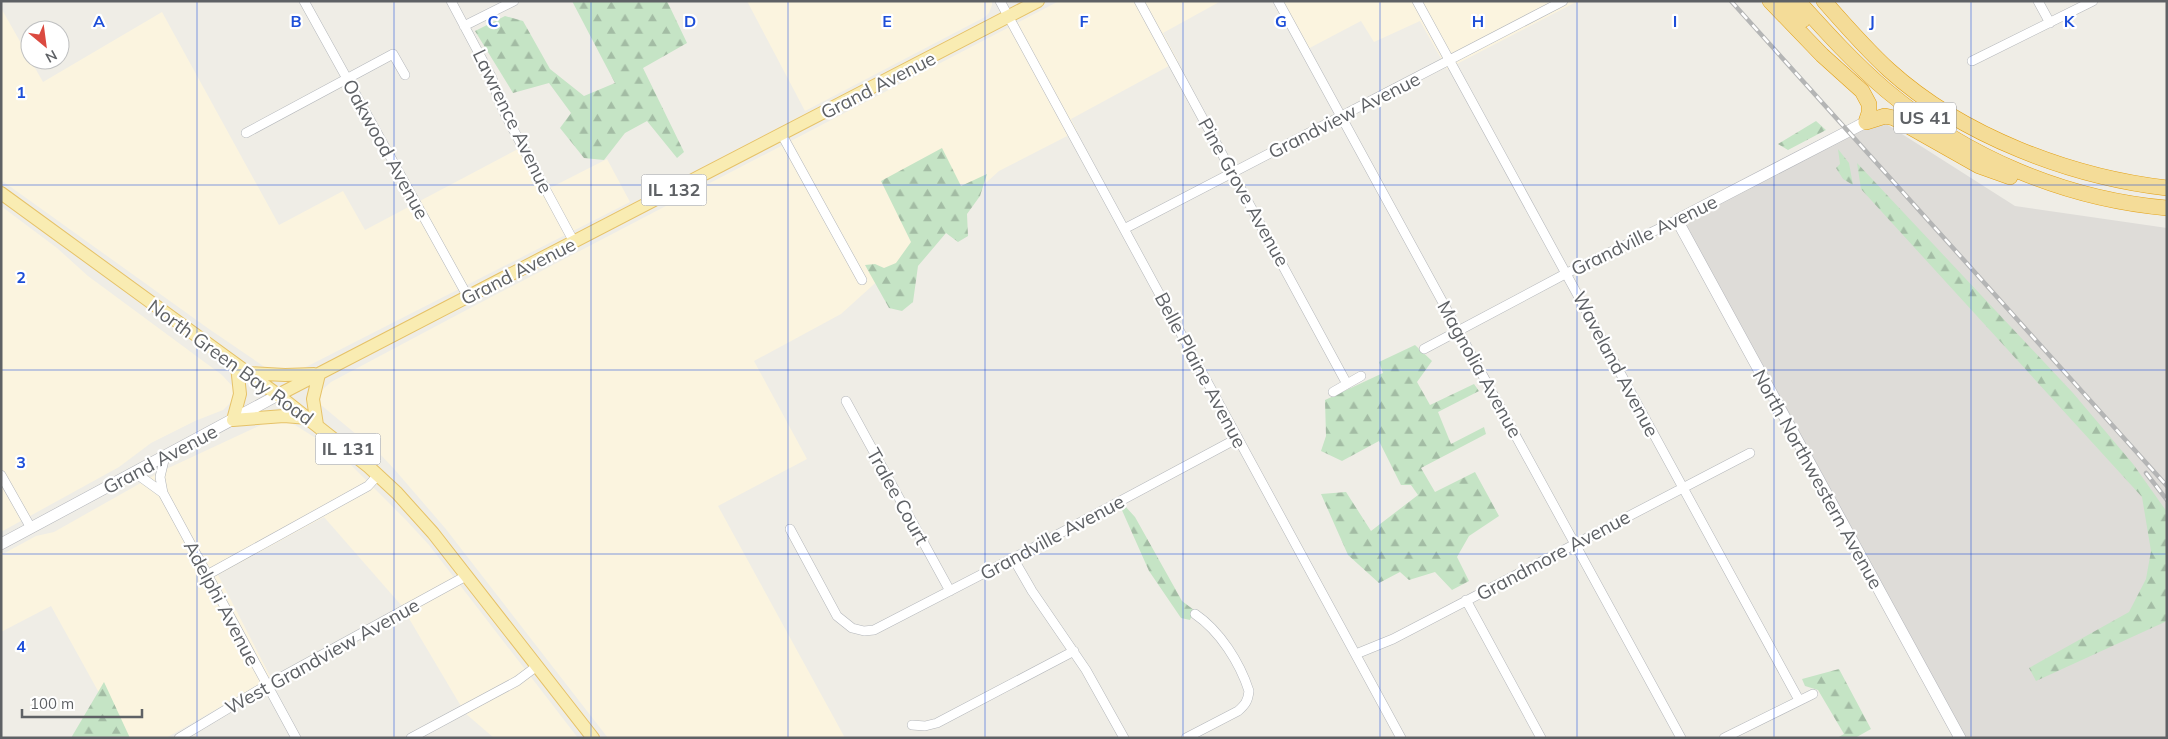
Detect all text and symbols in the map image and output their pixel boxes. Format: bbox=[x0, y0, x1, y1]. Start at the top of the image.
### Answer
text: A bbox=[93, 11, 105, 31]
text: B bbox=[290, 11, 302, 31]
text: C bbox=[488, 11, 499, 31]
text: D bbox=[684, 11, 696, 31]
text: E bbox=[882, 11, 892, 31]
text: F bbox=[1079, 11, 1089, 31]
text: G bbox=[1275, 11, 1287, 31]
text: H bbox=[1472, 11, 1484, 31]
text: I bbox=[1673, 11, 1677, 31]
text: J bbox=[1869, 11, 1875, 31]
text: K bbox=[2064, 11, 2076, 31]
north arrow bbox=[20, 20, 70, 70]
street label: Lawrence Avenue bbox=[468, 45, 558, 197]
text: N bbox=[42, 46, 60, 67]
street label: Grand Avenue bbox=[817, 46, 939, 124]
street label: Grandview Avenue bbox=[1264, 66, 1424, 164]
street label: Oakwood Avenue bbox=[338, 75, 434, 223]
text: 1 bbox=[16, 82, 26, 102]
road number: US 41 bbox=[1894, 102, 1956, 134]
street label: Pine Grove Avenue bbox=[1193, 114, 1295, 270]
road number: IL 132 bbox=[642, 174, 706, 206]
street label: Grandville Avenue bbox=[1567, 189, 1721, 281]
street label: Grand Avenue bbox=[457, 232, 579, 310]
text: 2 bbox=[16, 267, 26, 287]
street label: Waveland Avenue bbox=[1568, 287, 1664, 441]
street label: Belle Plaine Avenue bbox=[1150, 288, 1252, 452]
street label: North Green Bay Road bbox=[144, 294, 318, 430]
street label: Magnolia Avenue bbox=[1432, 296, 1528, 442]
street label: North Northwestern Avenue bbox=[1748, 365, 1888, 593]
street label: Grand Avenue bbox=[99, 419, 221, 499]
road number: IL 131 bbox=[316, 434, 380, 464]
street label: Tralee Court bbox=[862, 444, 934, 549]
text: 3 bbox=[16, 452, 26, 472]
street label: Grandville Avenue bbox=[976, 489, 1128, 585]
street label: Grandmore Avenue bbox=[1472, 504, 1634, 606]
street label: Adelphi Avenue bbox=[179, 536, 265, 670]
street label: West Grandview Avenue bbox=[221, 593, 423, 719]
text: 4 bbox=[16, 636, 26, 656]
scale bar bbox=[22, 686, 142, 718]
text: 100 m bbox=[30, 694, 74, 713]

